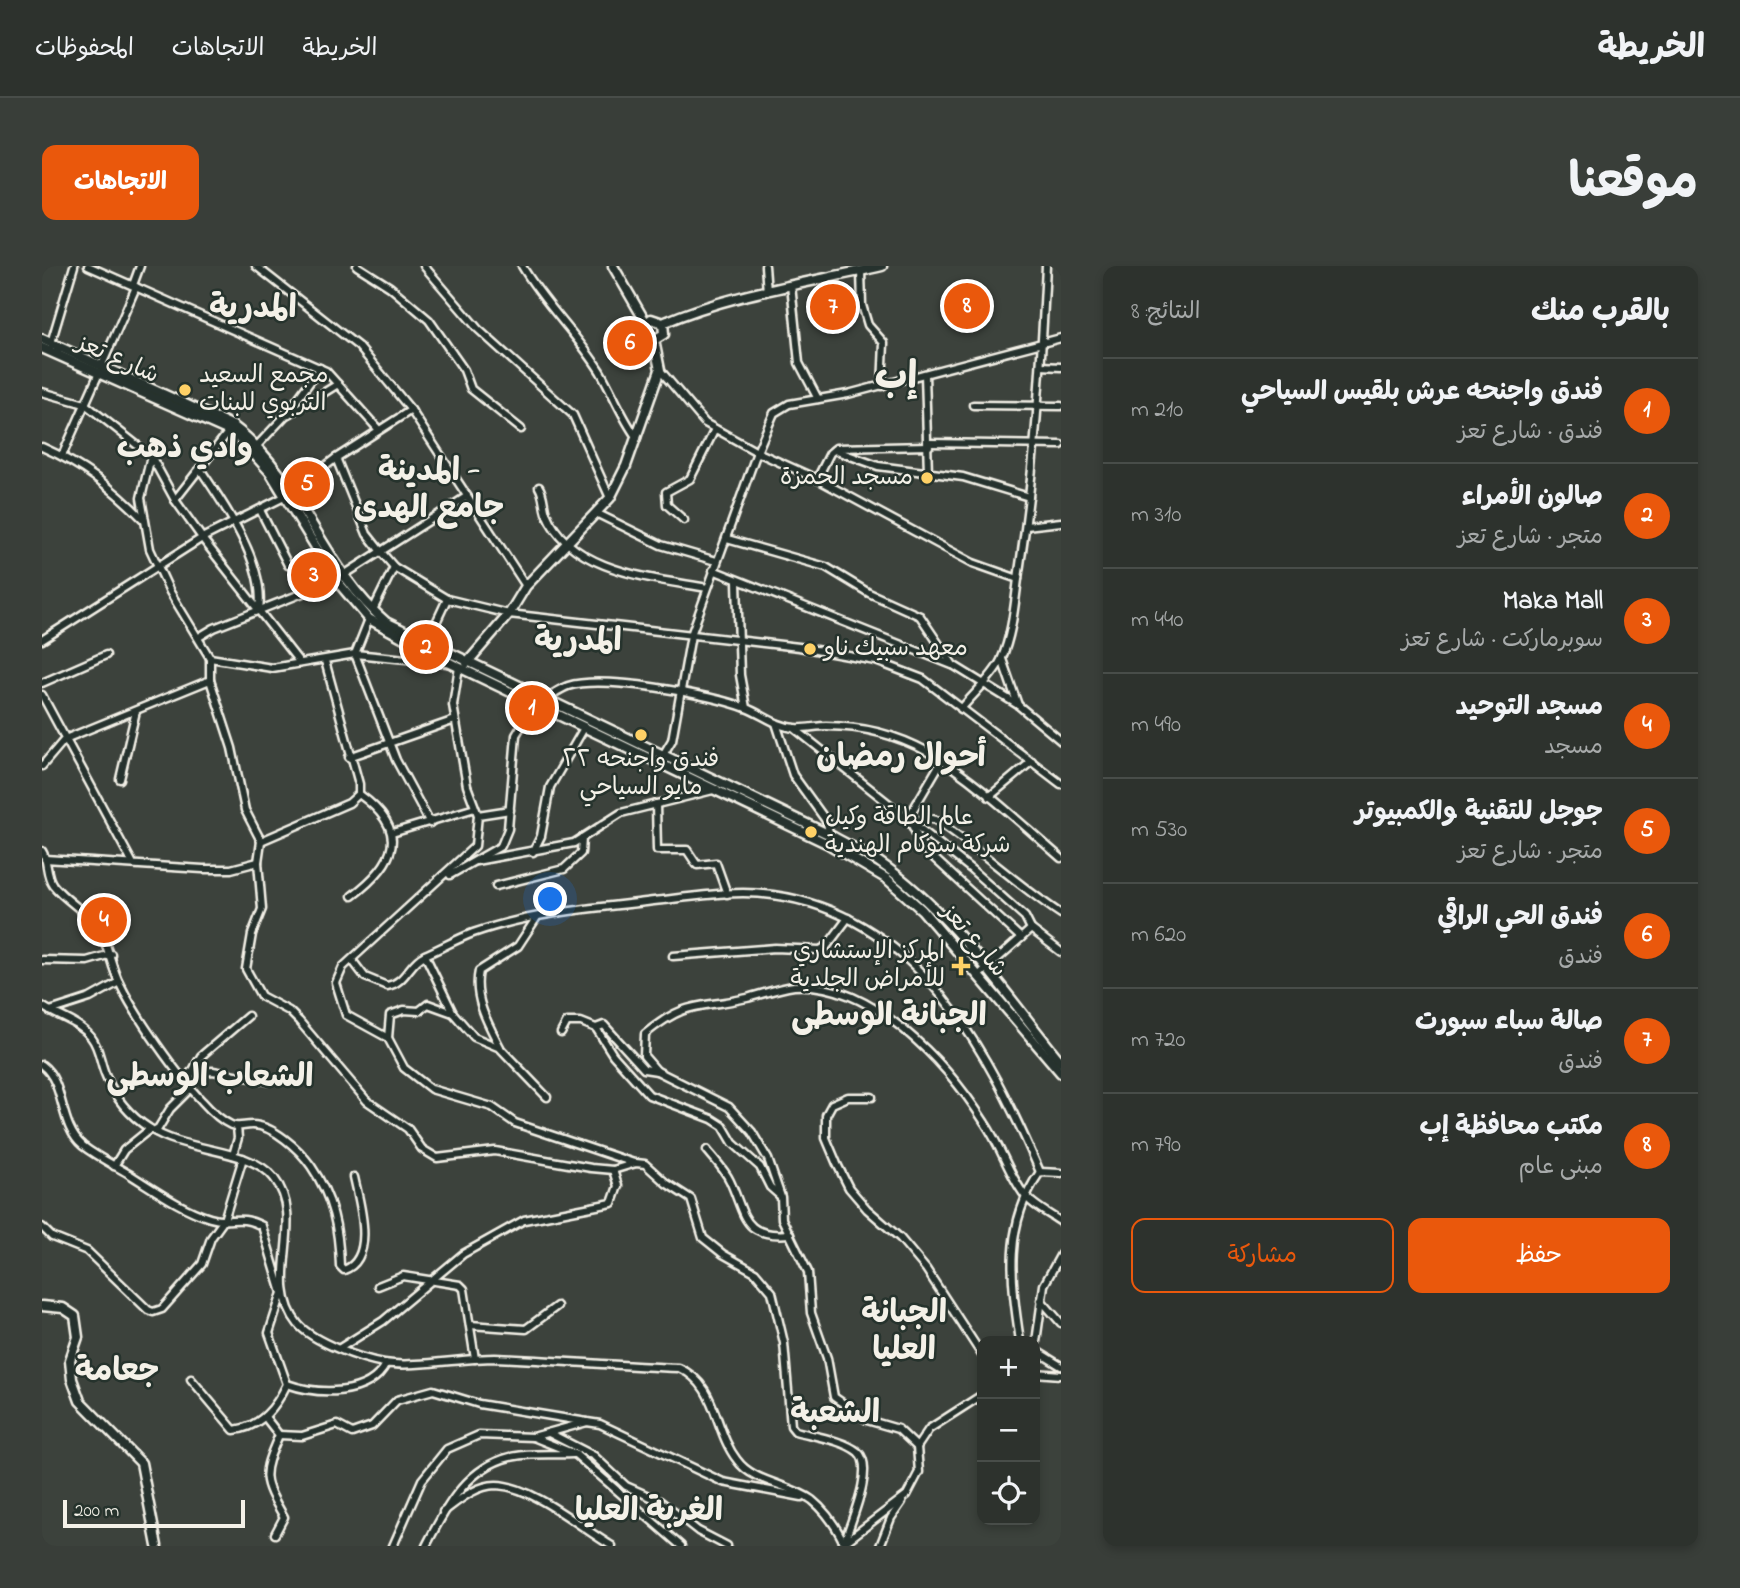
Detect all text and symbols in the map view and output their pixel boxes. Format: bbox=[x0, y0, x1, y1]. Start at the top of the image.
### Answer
text: الخريطة bbox=[1598, 25, 1705, 73]
text: المحفوظات bbox=[35, 32, 134, 67]
text: الاتجاهات bbox=[172, 32, 265, 67]
text: الخريطة bbox=[303, 32, 377, 67]
button: الاتجاهات bbox=[42, 145, 199, 220]
text: موقعنا bbox=[1568, 148, 1698, 220]
pin: 8 bbox=[944, 280, 990, 332]
pin: 7 bbox=[810, 281, 856, 333]
district label: المدرية bbox=[209, 286, 297, 333]
text: بالقرب منك bbox=[1531, 291, 1670, 335]
text: النتائج: 8 bbox=[1131, 296, 1200, 329]
pin: 6 bbox=[607, 317, 653, 369]
street label: شارع تعز bbox=[68, 325, 164, 394]
district label: إب bbox=[875, 351, 917, 407]
place label: مجمع السعيد التربوي للبنات bbox=[199, 359, 329, 422]
text: فندق واجنحه عرش بلقيس السياحي bbox=[1241, 374, 1603, 412]
marker: مجمع السعيد التربوي للبنات bbox=[177, 382, 193, 398]
text: 210 m bbox=[1131, 394, 1183, 427]
text: 1 bbox=[1643, 394, 1651, 427]
text: فندق · شارع تعز bbox=[1458, 416, 1603, 449]
district label: وادي ذهب bbox=[117, 426, 253, 473]
district label: المدينة - جامع الهدى bbox=[354, 449, 504, 533]
pin: 5 bbox=[284, 458, 330, 510]
place label: مسجد الحمزة bbox=[780, 461, 913, 496]
marker: مسجد الحمزة bbox=[919, 470, 935, 486]
text: صالون الأمراء bbox=[1462, 479, 1603, 517]
text: 310 m bbox=[1131, 499, 1181, 532]
text: 2 bbox=[1641, 499, 1653, 532]
text: متجر · شارع تعز bbox=[1458, 521, 1603, 554]
pin: 3 bbox=[291, 549, 337, 601]
text: Maka Mall bbox=[1503, 583, 1603, 621]
text: 440 m bbox=[1131, 604, 1184, 637]
text: 3 bbox=[1642, 604, 1652, 637]
district label: المدرية bbox=[534, 619, 622, 666]
pin: 2 bbox=[403, 621, 449, 673]
text: سوبرماركت · شارع تعز bbox=[1402, 624, 1603, 657]
place label: معهد سبيك ناو bbox=[822, 632, 968, 667]
marker: معهد سبيك ناو bbox=[802, 641, 818, 657]
pin: 1 bbox=[509, 682, 555, 734]
text: مسجد التوحيد bbox=[1456, 689, 1603, 727]
text: 490 m bbox=[1131, 709, 1181, 742]
text: 4 bbox=[1642, 709, 1652, 742]
marker: فندق واجنحه ٢٢ مايو السياحي bbox=[633, 727, 649, 743]
text: مسجد bbox=[1544, 731, 1603, 764]
district label: أحوال رمضان bbox=[816, 735, 986, 782]
place label: فندق واجنحه ٢٢ مايو السياحي bbox=[563, 743, 719, 807]
text: جوجل للتقنية والكمبيوتر bbox=[1355, 794, 1603, 832]
place label: عالم الطاقة وكيل شركة سوكام الهندية bbox=[825, 801, 1011, 864]
text: 530 m bbox=[1131, 814, 1187, 847]
text: 5 bbox=[1640, 814, 1654, 847]
marker: عالم الطاقة وكيل شركة سوكام الهندية bbox=[803, 824, 819, 840]
text: متجر · شارع تعز bbox=[1458, 836, 1603, 869]
your location bbox=[533, 882, 567, 916]
pin: 4 bbox=[81, 894, 127, 946]
street label: شارع تعز bbox=[930, 895, 1015, 986]
text: فندق الحي الراقي bbox=[1437, 899, 1603, 937]
text: 620 m bbox=[1131, 919, 1186, 952]
text: 6 bbox=[1642, 919, 1652, 952]
place label: المركز الإستشاري للأمراض الجلدية bbox=[791, 935, 945, 998]
text: فندق bbox=[1558, 941, 1603, 974]
marker: المركز الإستشاري للأمراض الجلدية bbox=[951, 956, 971, 976]
district label: الجبانة الوسطى bbox=[791, 994, 987, 1041]
text: صالة سباء سبورت bbox=[1415, 1004, 1603, 1042]
text: 720 m bbox=[1131, 1024, 1185, 1057]
text: 7 bbox=[1642, 1024, 1652, 1057]
text: فندق bbox=[1558, 1046, 1603, 1079]
district label: الشعاب الوسطى bbox=[107, 1055, 313, 1102]
text: مكتب محافظة إب bbox=[1420, 1109, 1603, 1147]
text: 790 m bbox=[1131, 1129, 1181, 1162]
text: 8 bbox=[1643, 1129, 1651, 1162]
text: مبنى عام bbox=[1518, 1151, 1603, 1184]
button: مشاركة bbox=[1131, 1218, 1394, 1293]
button: حفظ bbox=[1408, 1218, 1670, 1293]
district label: الجبانة العليا bbox=[861, 1291, 947, 1375]
map controls bbox=[977, 1336, 1040, 1525]
button: + bbox=[977, 1336, 1040, 1399]
district label: جعامة bbox=[75, 1349, 159, 1396]
district label: الشعبة bbox=[790, 1391, 880, 1438]
button: − bbox=[977, 1399, 1040, 1462]
button: locate bbox=[977, 1462, 1040, 1525]
district label: الغربة العليا bbox=[575, 1489, 723, 1536]
scale bar bbox=[63, 1497, 245, 1529]
text: 200 m bbox=[74, 1498, 119, 1525]

